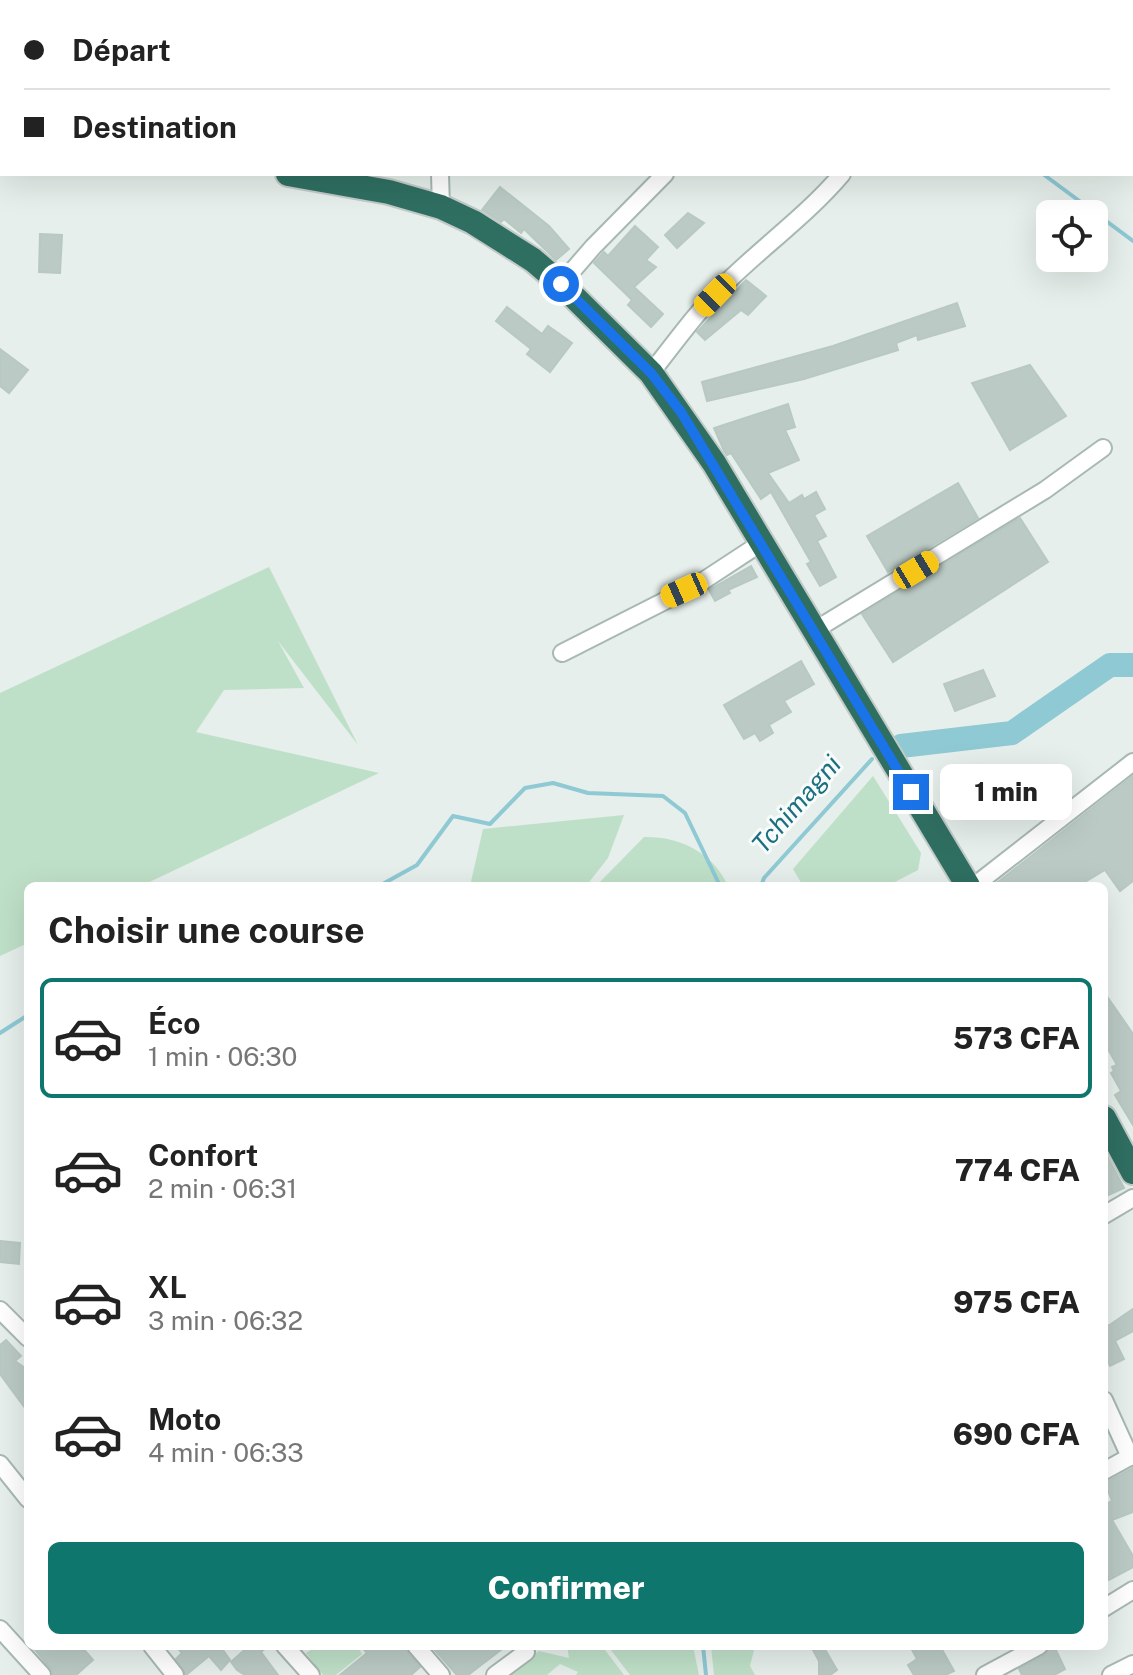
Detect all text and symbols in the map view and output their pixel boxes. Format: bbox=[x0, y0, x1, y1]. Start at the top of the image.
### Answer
text: Départ bbox=[72, 32, 171, 68]
text: Destination bbox=[72, 109, 237, 145]
map controls bbox=[1036, 200, 1108, 272]
button: locate bbox=[1036, 200, 1108, 272]
route start bbox=[543, 266, 579, 302]
car bbox=[690, 269, 740, 321]
car bbox=[889, 547, 943, 593]
car bbox=[657, 569, 711, 611]
water label: Tchimagni bbox=[745, 748, 847, 859]
callout: 1 min bbox=[939, 764, 1071, 820]
route end bbox=[893, 774, 929, 810]
text: 1 min bbox=[974, 776, 1038, 807]
text: Choisir une course bbox=[48, 909, 365, 951]
icon: car bbox=[52, 1002, 124, 1074]
text: Éco bbox=[148, 1005, 201, 1041]
text: 573 CFA bbox=[953, 1020, 1080, 1056]
text: 1 min · 06:30 bbox=[148, 1041, 297, 1072]
icon: car bbox=[52, 1134, 124, 1206]
text: Confort bbox=[148, 1137, 258, 1173]
text: 774 CFA bbox=[955, 1152, 1080, 1188]
text: 2 min · 06:31 bbox=[148, 1173, 297, 1204]
icon: car bbox=[52, 1266, 124, 1338]
text: XL bbox=[148, 1269, 187, 1305]
text: 975 CFA bbox=[953, 1284, 1080, 1320]
text: 3 min · 06:32 bbox=[148, 1305, 303, 1336]
icon: car bbox=[52, 1398, 124, 1470]
text: Moto bbox=[148, 1401, 221, 1437]
text: 690 CFA bbox=[953, 1416, 1080, 1452]
text: 4 min · 06:33 bbox=[148, 1437, 304, 1468]
button: Confirmer bbox=[48, 1542, 1084, 1634]

